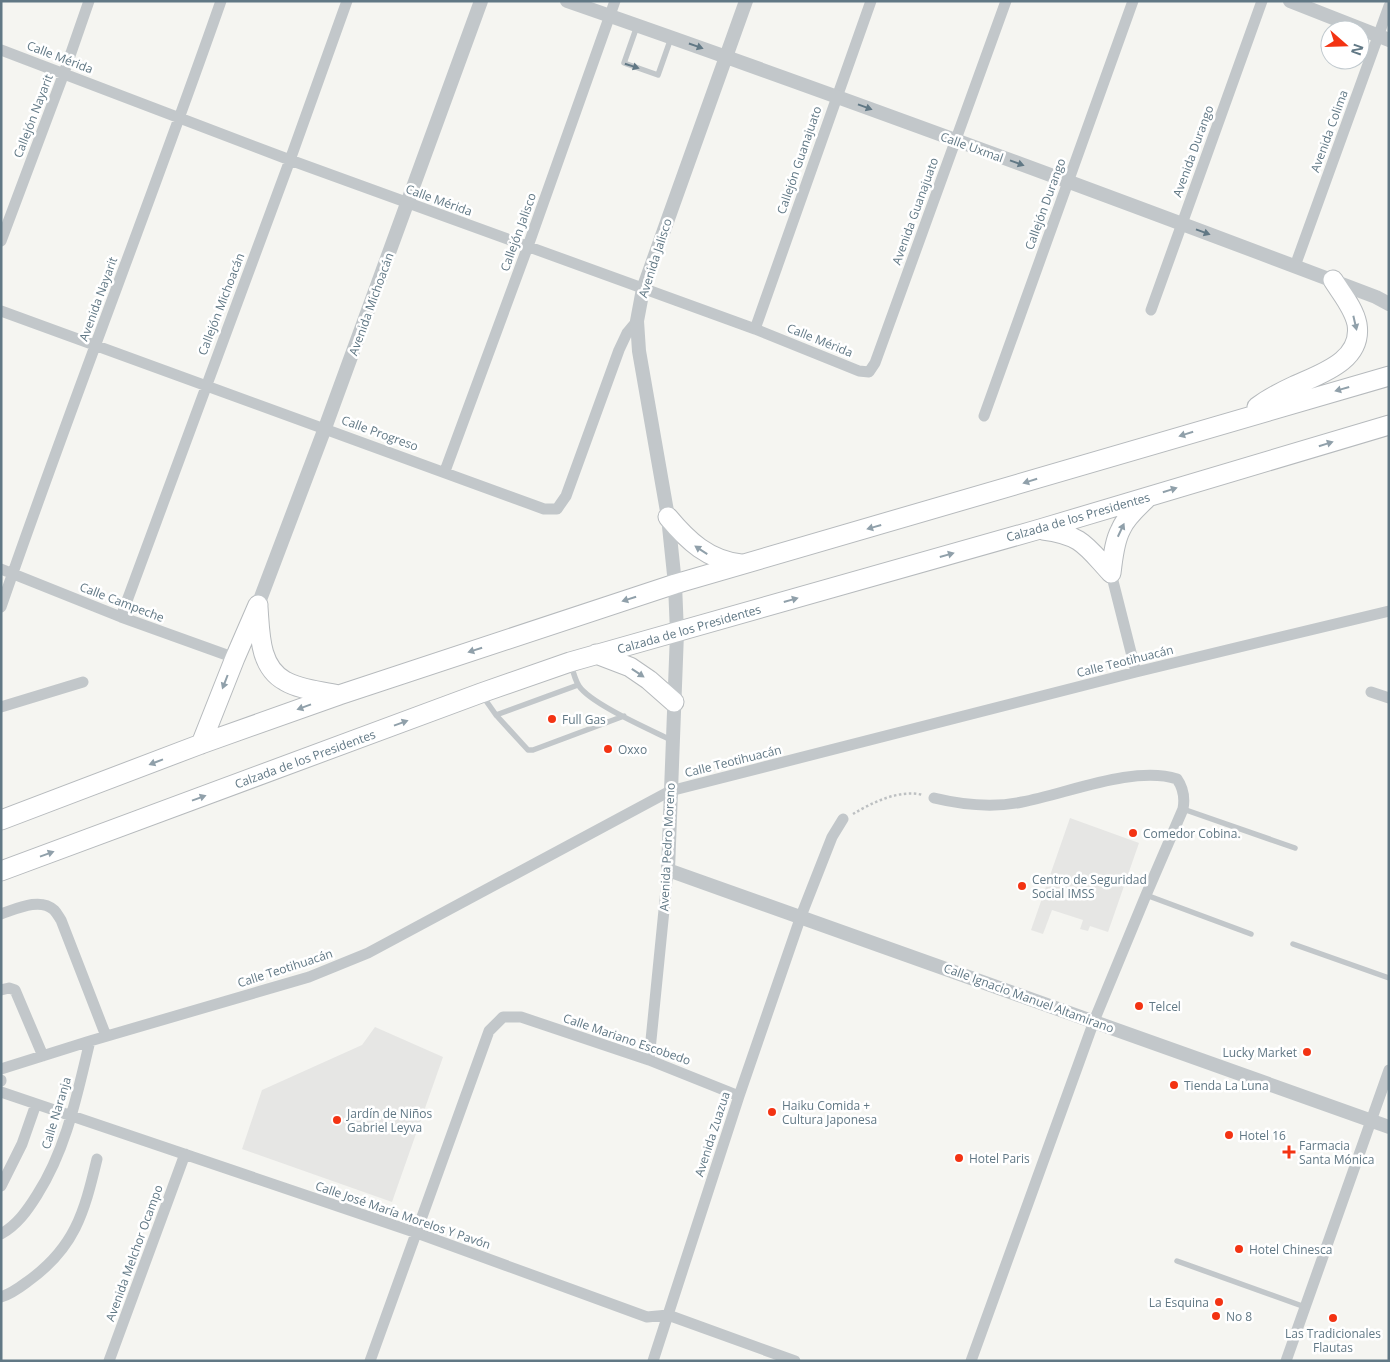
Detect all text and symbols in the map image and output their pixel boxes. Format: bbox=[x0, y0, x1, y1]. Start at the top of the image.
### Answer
north arrow bbox=[1320, 20, 1370, 70]
street label: Calle Mérida bbox=[24, 37, 96, 77]
text: N bbox=[1347, 41, 1369, 58]
one-way arrow bbox=[688, 43, 703, 50]
one-way arrow bbox=[625, 63, 640, 70]
street label: Callejón Nayarit bbox=[9, 72, 57, 160]
street label: Avenida Colima bbox=[1306, 87, 1352, 175]
one-way arrow bbox=[858, 103, 873, 111]
street label: Avenida Durango bbox=[1168, 103, 1218, 199]
street label: Callejón Guanajuato bbox=[773, 104, 825, 216]
street label: Calle Uxmal bbox=[938, 128, 1006, 166]
street label: Avenida Guanajuato bbox=[888, 155, 942, 267]
street label: Callejón Durango bbox=[1021, 156, 1069, 252]
one-way arrow bbox=[1010, 160, 1025, 167]
street label: Calle Mérida bbox=[403, 180, 475, 220]
street label: Callejón Jalisco bbox=[496, 190, 540, 274]
street label: Avenida Jalisco bbox=[634, 216, 676, 300]
one-way arrow bbox=[1195, 229, 1210, 236]
street label: Callejón Michoacán bbox=[194, 250, 248, 358]
street label: Avenida Michoacán bbox=[344, 250, 398, 358]
street label: Avenida Nayarit bbox=[75, 255, 121, 343]
one-way arrow bbox=[1351, 315, 1359, 331]
street label: Calle Mérida bbox=[785, 319, 855, 361]
one-way arrow bbox=[1334, 386, 1349, 394]
street label: Calle Progreso bbox=[339, 411, 421, 455]
one-way arrow bbox=[1178, 431, 1193, 439]
one-way arrow bbox=[1319, 439, 1334, 447]
one-way arrow bbox=[1022, 477, 1037, 485]
one-way arrow bbox=[1163, 485, 1178, 493]
street label: Calzada de los Presidentes bbox=[1004, 488, 1152, 546]
one-way arrow bbox=[1118, 523, 1126, 537]
one-way arrow bbox=[867, 524, 882, 532]
one-way arrow bbox=[694, 545, 708, 554]
one-way arrow bbox=[940, 551, 955, 559]
street label: Calle Campeche bbox=[77, 578, 167, 626]
one-way arrow bbox=[621, 596, 636, 604]
one-way arrow bbox=[783, 596, 799, 604]
street label: Calzada de los Presidentes bbox=[615, 600, 763, 658]
street label: Calle Teotihuacán bbox=[1075, 641, 1175, 681]
one-way arrow bbox=[467, 646, 482, 654]
one-way arrow bbox=[631, 668, 645, 678]
one-way arrow bbox=[221, 675, 229, 689]
one-way arrow bbox=[296, 703, 311, 711]
place label: Full Gas bbox=[562, 711, 606, 728]
marker: Full Gas bbox=[546, 713, 558, 725]
one-way arrow bbox=[394, 719, 409, 727]
street label: Calzada de los Presidentes bbox=[232, 725, 378, 792]
place label: Oxxo bbox=[618, 741, 647, 758]
street label: Calle Teotihuacán bbox=[683, 741, 783, 781]
marker: Oxxo bbox=[602, 743, 614, 755]
one-way arrow bbox=[148, 758, 163, 766]
street label: Avenida Pedro Moreno bbox=[655, 782, 679, 912]
one-way arrow bbox=[192, 794, 207, 801]
place label: Comedor Cobina. bbox=[1143, 825, 1241, 842]
marker: Comedor Cobina. bbox=[1127, 827, 1139, 839]
one-way arrow bbox=[40, 850, 55, 858]
place label: Centro de Seguridad Social IMSS bbox=[1032, 871, 1147, 902]
marker: Centro de Seguridad Social IMSS bbox=[1016, 880, 1028, 892]
street label: Calle Teotihuacán bbox=[235, 945, 335, 991]
street label: Calle Ignacio Manuel Altamirano bbox=[941, 959, 1117, 1037]
place label: Telcel bbox=[1149, 998, 1181, 1015]
marker: Telcel bbox=[1133, 1000, 1145, 1012]
street label: Calle Mariano Escobedo bbox=[561, 1009, 693, 1069]
place label: Lucky Market bbox=[1223, 1044, 1297, 1061]
marker: Lucky Market bbox=[1301, 1046, 1313, 1058]
street label: Calle Naranja bbox=[37, 1075, 75, 1151]
place label: Tienda La Luna bbox=[1184, 1077, 1269, 1094]
marker: Tienda La Luna bbox=[1168, 1079, 1180, 1091]
street label: Avenida Zuazua bbox=[690, 1089, 734, 1179]
place label: Haiku Comida + Cultura Japonesa bbox=[782, 1097, 877, 1128]
place label: Jardín de Niños Gabriel Leyva bbox=[346, 1105, 432, 1136]
marker: Haiku Comida + Cultura Japonesa bbox=[766, 1106, 778, 1118]
marker: Jardín de Niños Gabriel Leyva bbox=[331, 1114, 343, 1126]
place label: Hotel 16 bbox=[1239, 1127, 1286, 1144]
marker: Hotel 16 bbox=[1223, 1129, 1235, 1141]
place label: Farmacia Santa Mónica bbox=[1299, 1137, 1375, 1168]
marker: Farmacia Santa Mónica bbox=[1283, 1146, 1295, 1158]
place label: Hotel Paris bbox=[969, 1150, 1030, 1167]
marker: Hotel Paris bbox=[953, 1152, 965, 1164]
street label: Calle José María Morelos Y Pavón bbox=[313, 1177, 493, 1253]
street label: Avenida Melchor Ocampo bbox=[101, 1182, 167, 1324]
place label: Hotel Chinesca bbox=[1249, 1241, 1332, 1258]
marker: Hotel Chinesca bbox=[1233, 1243, 1245, 1255]
place label: La Esquina bbox=[1149, 1294, 1209, 1311]
marker: La Esquina bbox=[1213, 1296, 1225, 1308]
place label: No 8 bbox=[1226, 1308, 1252, 1325]
marker: No 8 bbox=[1210, 1310, 1222, 1322]
marker: Las Tradicionales Flautas bbox=[1327, 1312, 1339, 1324]
place label: Las Tradicionales Flautas bbox=[1285, 1325, 1381, 1356]

